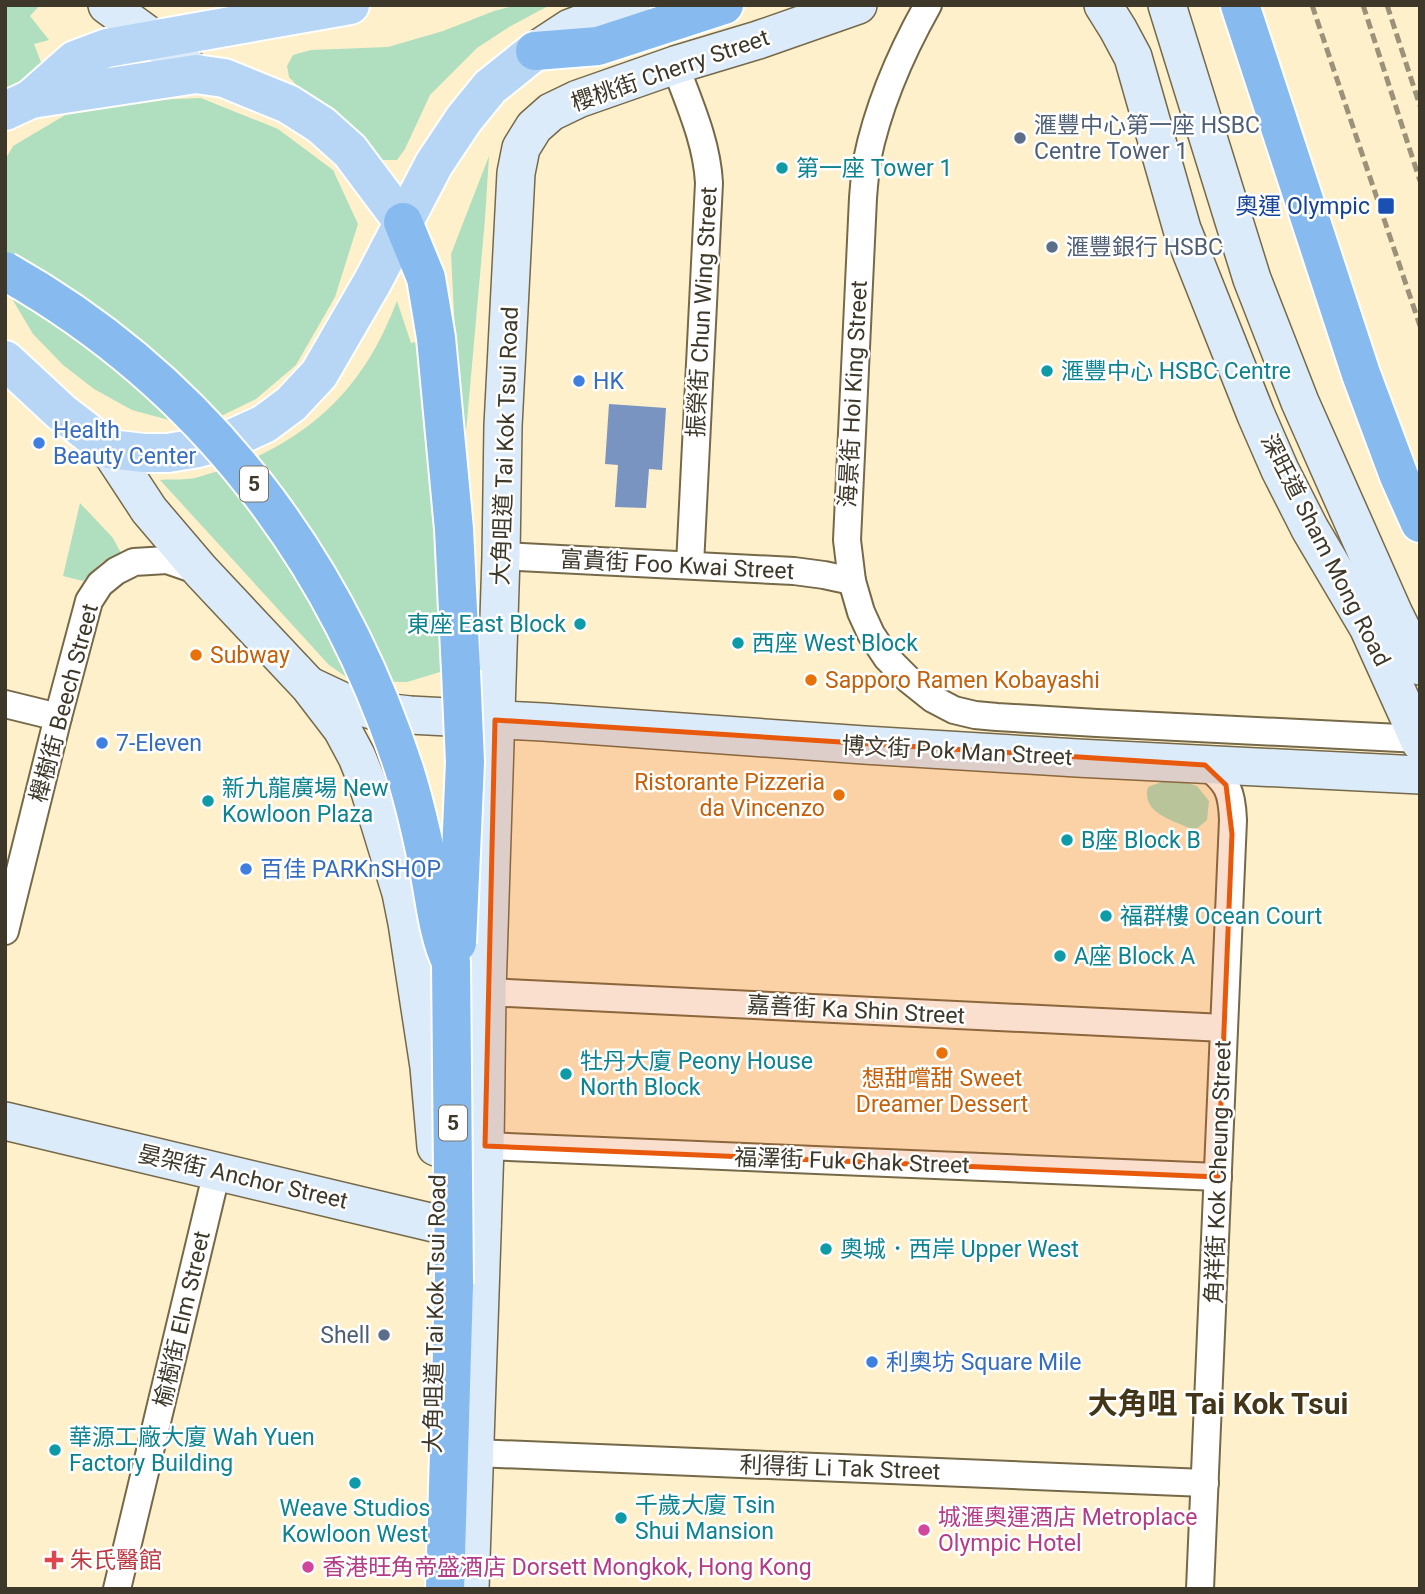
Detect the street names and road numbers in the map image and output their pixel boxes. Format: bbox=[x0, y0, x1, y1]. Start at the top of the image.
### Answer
street label: 櫻桃街 Cherry Street bbox=[568, 24, 773, 117]
street label: 振榮街 Chun Wing Street bbox=[682, 186, 723, 438]
street label: 海景街 Hoi King Street bbox=[834, 280, 873, 508]
street label: 大角咀道 Tai Kok Tsui Road bbox=[487, 306, 524, 586]
street label: 深旺道 Sham Mong Road bbox=[1255, 430, 1396, 671]
road number: 5 bbox=[240, 466, 268, 502]
street label: 富貴街 Foo Kwai Street bbox=[559, 546, 795, 585]
street label: 櫸樹街 Beech Street bbox=[25, 601, 104, 805]
street label: 博文街 Pok Man Street bbox=[841, 732, 1073, 771]
street label: 嘉善街 Ka Shin Street bbox=[746, 991, 966, 1030]
street label: 角祥街 Kok Cheung Street bbox=[1200, 1040, 1237, 1304]
road number: 5 bbox=[439, 1106, 467, 1140]
street label: 晏架街 Anchor Street bbox=[135, 1140, 350, 1215]
street label: 福澤街 Fuk Chak Street bbox=[734, 1144, 970, 1179]
street label: 大角咀道 Tai Kok Tsui Road bbox=[420, 1174, 451, 1454]
street label: 榆樹街 Elm Street bbox=[149, 1228, 216, 1410]
street label: 利得街 Li Tak Street bbox=[739, 1452, 941, 1485]

